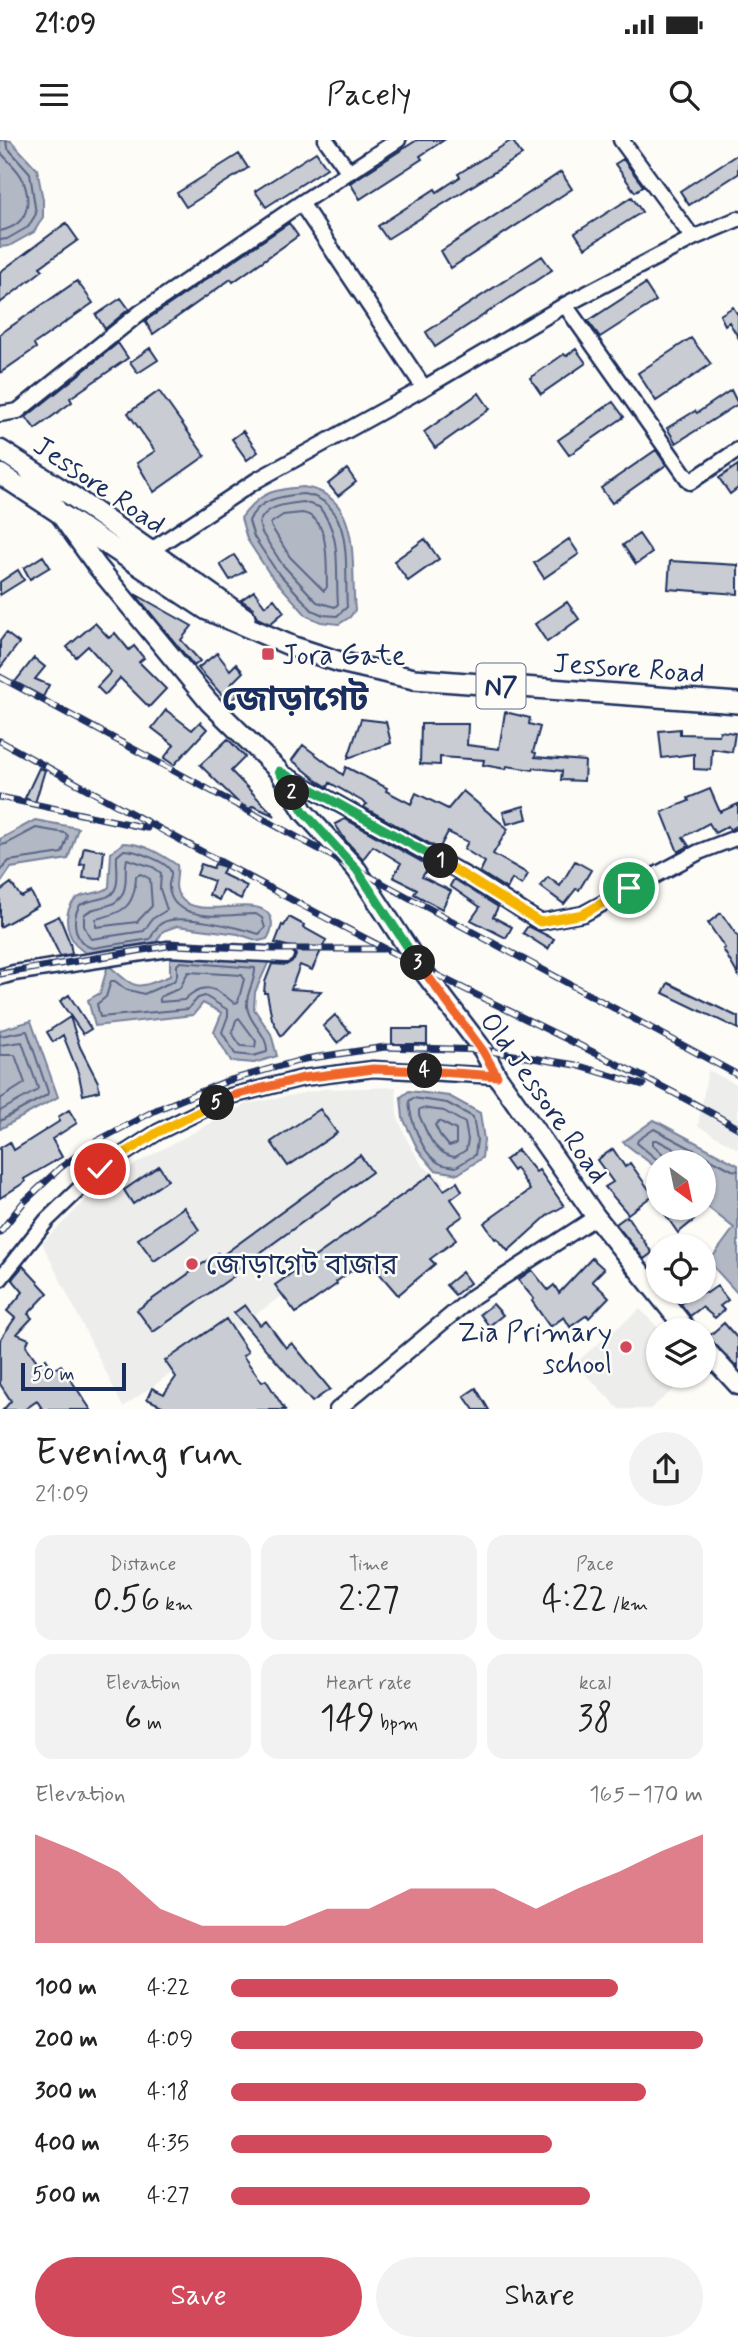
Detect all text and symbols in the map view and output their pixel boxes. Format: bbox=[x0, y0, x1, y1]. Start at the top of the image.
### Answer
text: 21:09 bbox=[35, 8, 96, 42]
text: Pacely bbox=[326, 74, 412, 116]
icon: menu bbox=[35, 76, 73, 114]
icon: search bbox=[665, 76, 703, 114]
street label: Jessore Road bbox=[25, 428, 172, 544]
place label: Jora Gate bbox=[282, 638, 405, 675]
marker: Jora Gate bbox=[260, 646, 276, 662]
street label: Jessore Road bbox=[552, 646, 706, 693]
road number: N7 bbox=[476, 664, 526, 708]
district label: জোড়াগেট bbox=[222, 677, 369, 723]
pin: 2 bbox=[274, 776, 310, 810]
text: 2 bbox=[287, 780, 296, 805]
pin: 1 bbox=[424, 844, 458, 878]
text: 1 bbox=[436, 848, 445, 873]
pin bbox=[599, 858, 659, 918]
icon: arrive bbox=[610, 869, 648, 907]
pin: 3 bbox=[400, 946, 436, 980]
text: 3 bbox=[413, 950, 422, 975]
street label: Old Jessore Road bbox=[470, 1006, 616, 1191]
pin: 4 bbox=[408, 1054, 442, 1088]
text: 4 bbox=[419, 1058, 430, 1083]
pin: 5 bbox=[200, 1086, 234, 1121]
text: 5 bbox=[211, 1090, 222, 1115]
pin bbox=[70, 1139, 130, 1199]
icon: check bbox=[81, 1150, 119, 1188]
north arrow bbox=[646, 1150, 716, 1220]
map controls bbox=[646, 1150, 716, 1388]
button: locate bbox=[646, 1234, 716, 1304]
place label: জোড়াগেট বাজার bbox=[206, 1248, 398, 1285]
marker: জোড়াগেট বাজার bbox=[184, 1256, 200, 1272]
place label: Zia Primary school bbox=[457, 1315, 612, 1384]
button: layers bbox=[646, 1318, 716, 1388]
marker: Zia Primary school bbox=[618, 1339, 634, 1355]
scale bar bbox=[21, 1360, 126, 1392]
text: 50 m bbox=[32, 1362, 75, 1387]
text: Evening run bbox=[35, 1429, 242, 1478]
button: share bbox=[629, 1432, 703, 1506]
text: 21:09 bbox=[35, 1480, 89, 1510]
text: Distance bbox=[110, 1552, 176, 1577]
text: Time bbox=[349, 1552, 389, 1577]
text: Pace bbox=[576, 1552, 614, 1577]
text: 0.56 bbox=[93, 1577, 160, 1623]
text: 2:27 bbox=[338, 1577, 400, 1623]
text: 4:22 bbox=[542, 1577, 607, 1623]
text: km bbox=[160, 1592, 193, 1617]
text: /km bbox=[607, 1592, 648, 1617]
text: Elevation bbox=[106, 1671, 180, 1696]
text: Heart rate bbox=[326, 1671, 412, 1696]
text: kcal bbox=[579, 1671, 611, 1696]
text: 6 bbox=[124, 1696, 142, 1742]
text: 149 bbox=[320, 1696, 375, 1742]
text: 38 bbox=[577, 1696, 613, 1742]
text: m bbox=[142, 1711, 162, 1736]
text: bpm bbox=[375, 1711, 418, 1736]
text: Elevation bbox=[35, 1780, 126, 1810]
text: 165–170 m bbox=[589, 1780, 703, 1810]
text: 100 m bbox=[35, 1973, 97, 2003]
text: 4:22 bbox=[147, 1973, 190, 2003]
text: 200 m bbox=[35, 2025, 98, 2055]
text: 4:09 bbox=[147, 2025, 193, 2055]
text: 300 m bbox=[35, 2077, 97, 2107]
text: 4:18 bbox=[147, 2077, 189, 2107]
text: 400 m bbox=[35, 2129, 100, 2159]
text: 4:35 bbox=[147, 2129, 189, 2159]
text: 500 m bbox=[35, 2181, 100, 2211]
text: 4:27 bbox=[147, 2181, 189, 2211]
button: Save bbox=[35, 2257, 362, 2337]
button: Share bbox=[376, 2257, 703, 2337]

